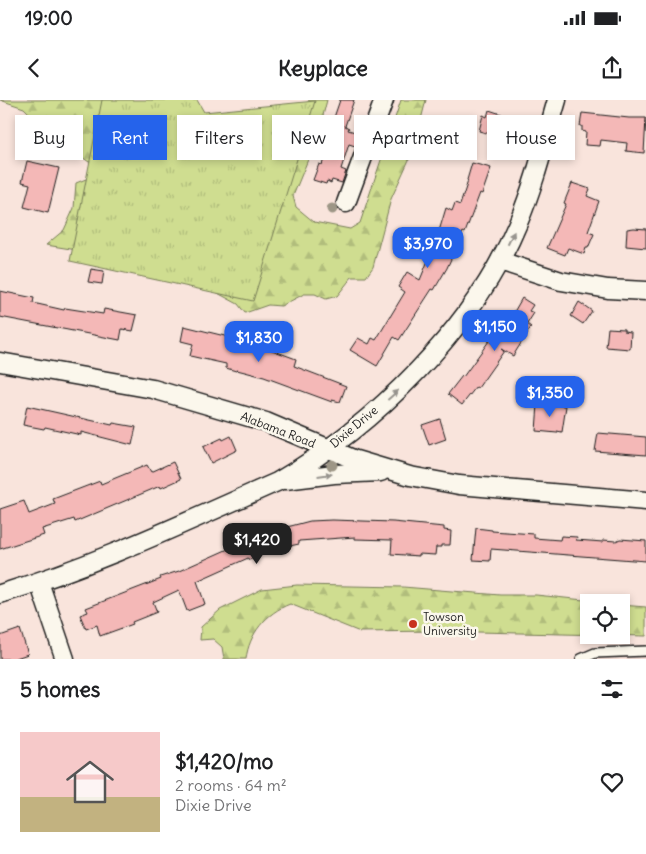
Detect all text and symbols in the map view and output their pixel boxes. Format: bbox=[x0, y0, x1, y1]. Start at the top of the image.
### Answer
text: 19:00 bbox=[25, 6, 73, 30]
icon: back bbox=[20, 54, 48, 82]
text: Keyplace bbox=[278, 54, 368, 82]
icon: share bbox=[598, 54, 626, 82]
chip: Buy bbox=[15, 115, 83, 160]
chip: Rent bbox=[93, 115, 167, 160]
chip: Filters bbox=[177, 115, 262, 160]
chip: New bbox=[272, 115, 344, 160]
chip: Apartment bbox=[354, 115, 477, 160]
chip: House bbox=[487, 115, 575, 160]
pin: $3,970 bbox=[387, 226, 469, 269]
one-way arrow bbox=[507, 231, 515, 246]
text: $3,970 bbox=[404, 233, 452, 253]
pin: $1,150 bbox=[454, 310, 536, 352]
text: $1,150 bbox=[473, 316, 517, 336]
pin: $1,830 bbox=[218, 320, 300, 363]
text: $1,830 bbox=[235, 327, 283, 347]
pin: $1,350 bbox=[509, 376, 591, 418]
text: $1,350 bbox=[526, 382, 574, 402]
one-way arrow bbox=[386, 389, 398, 401]
street label: Dixie Drive bbox=[327, 402, 381, 451]
street label: Alabama Road bbox=[239, 408, 318, 451]
one-way arrow bbox=[318, 471, 334, 479]
pin: $1,420 bbox=[216, 522, 298, 565]
text: $1,420 bbox=[234, 529, 280, 549]
map controls bbox=[580, 594, 630, 644]
button: locate bbox=[580, 594, 630, 644]
place label: Towson University bbox=[423, 609, 477, 638]
marker: Towson University bbox=[407, 618, 419, 630]
icon: filters bbox=[598, 675, 626, 703]
text: 5 homes bbox=[20, 676, 100, 703]
text: $1,420/mo bbox=[175, 748, 273, 775]
icon: home bbox=[60, 752, 120, 812]
icon: heart bbox=[598, 768, 626, 796]
text: 2 rooms · 64 m² bbox=[175, 775, 287, 795]
text: Dixie Drive bbox=[175, 795, 252, 815]

